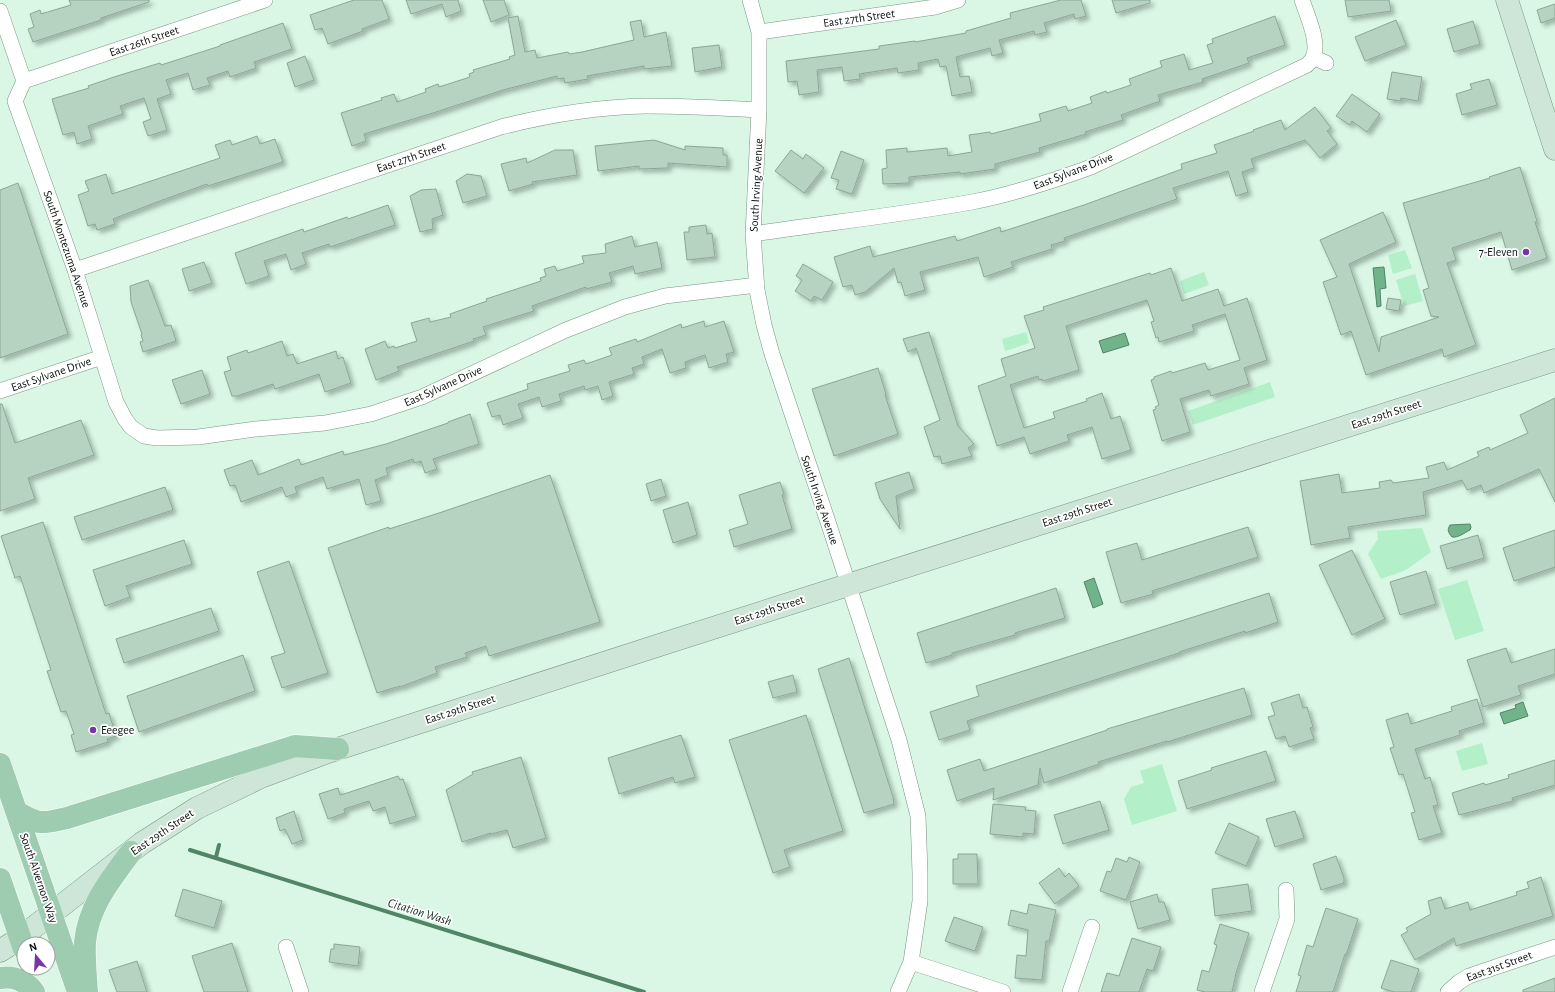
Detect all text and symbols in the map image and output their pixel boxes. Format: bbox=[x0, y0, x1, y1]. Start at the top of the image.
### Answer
street label: East 27th Street bbox=[822, 7, 896, 29]
street label: East 26th Street bbox=[108, 23, 181, 59]
street label: South Irving Avenue bbox=[748, 138, 764, 232]
street label: East 27th Street bbox=[375, 140, 447, 174]
street label: East Sylvane Drive bbox=[1032, 150, 1115, 193]
street label: South Montezuma Avenue bbox=[41, 189, 93, 309]
place label: 7-Eleven bbox=[1479, 246, 1518, 258]
marker: 7-Eleven bbox=[1521, 247, 1531, 257]
street label: East Sylvane Drive bbox=[9, 355, 93, 394]
street label: East Sylvane Drive bbox=[402, 363, 484, 409]
street label: East 29th Street bbox=[1350, 397, 1423, 431]
street label: South Irving Avenue bbox=[799, 454, 841, 546]
street label: East 29th Street bbox=[1041, 495, 1114, 529]
street label: East 29th Street bbox=[733, 593, 806, 627]
street label: East 29th Street bbox=[424, 692, 497, 726]
place label: Eeegee bbox=[101, 724, 134, 736]
marker: Eeegee bbox=[88, 725, 98, 735]
street label: East 29th Street bbox=[128, 807, 196, 857]
street label: South Alvernon Way bbox=[17, 831, 60, 925]
water label: Citation Wash bbox=[386, 897, 453, 928]
north arrow bbox=[16, 936, 56, 976]
text: N bbox=[28, 941, 38, 953]
street label: East 31st Street bbox=[1465, 949, 1534, 983]

